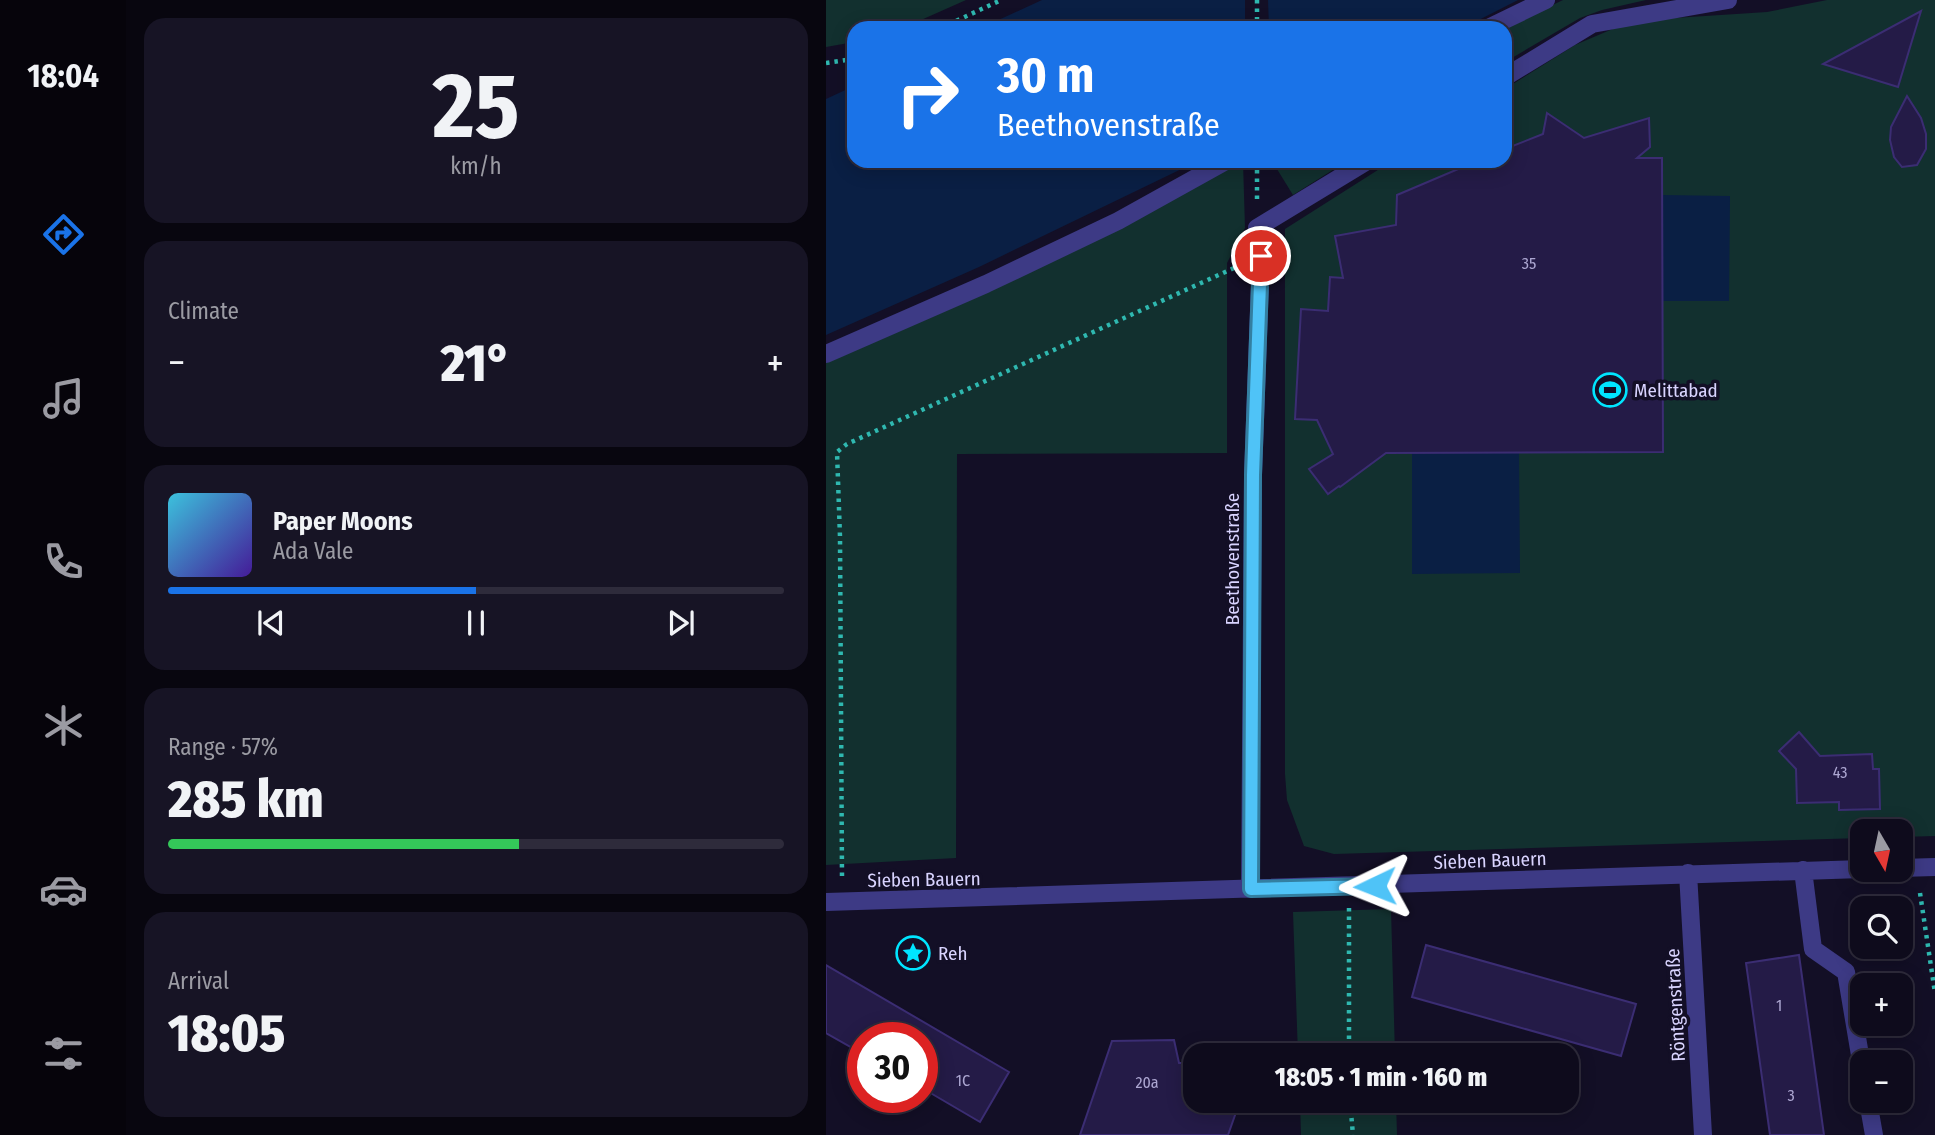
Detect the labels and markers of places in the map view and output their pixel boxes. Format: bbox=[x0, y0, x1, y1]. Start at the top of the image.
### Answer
pin bbox=[1231, 226, 1291, 286]
sports icon: Melittabad bbox=[1591, 371, 1629, 409]
place label: Melittabad bbox=[1634, 379, 1718, 402]
place icon: Reh bbox=[894, 934, 932, 972]
place label: Reh bbox=[938, 942, 967, 965]

